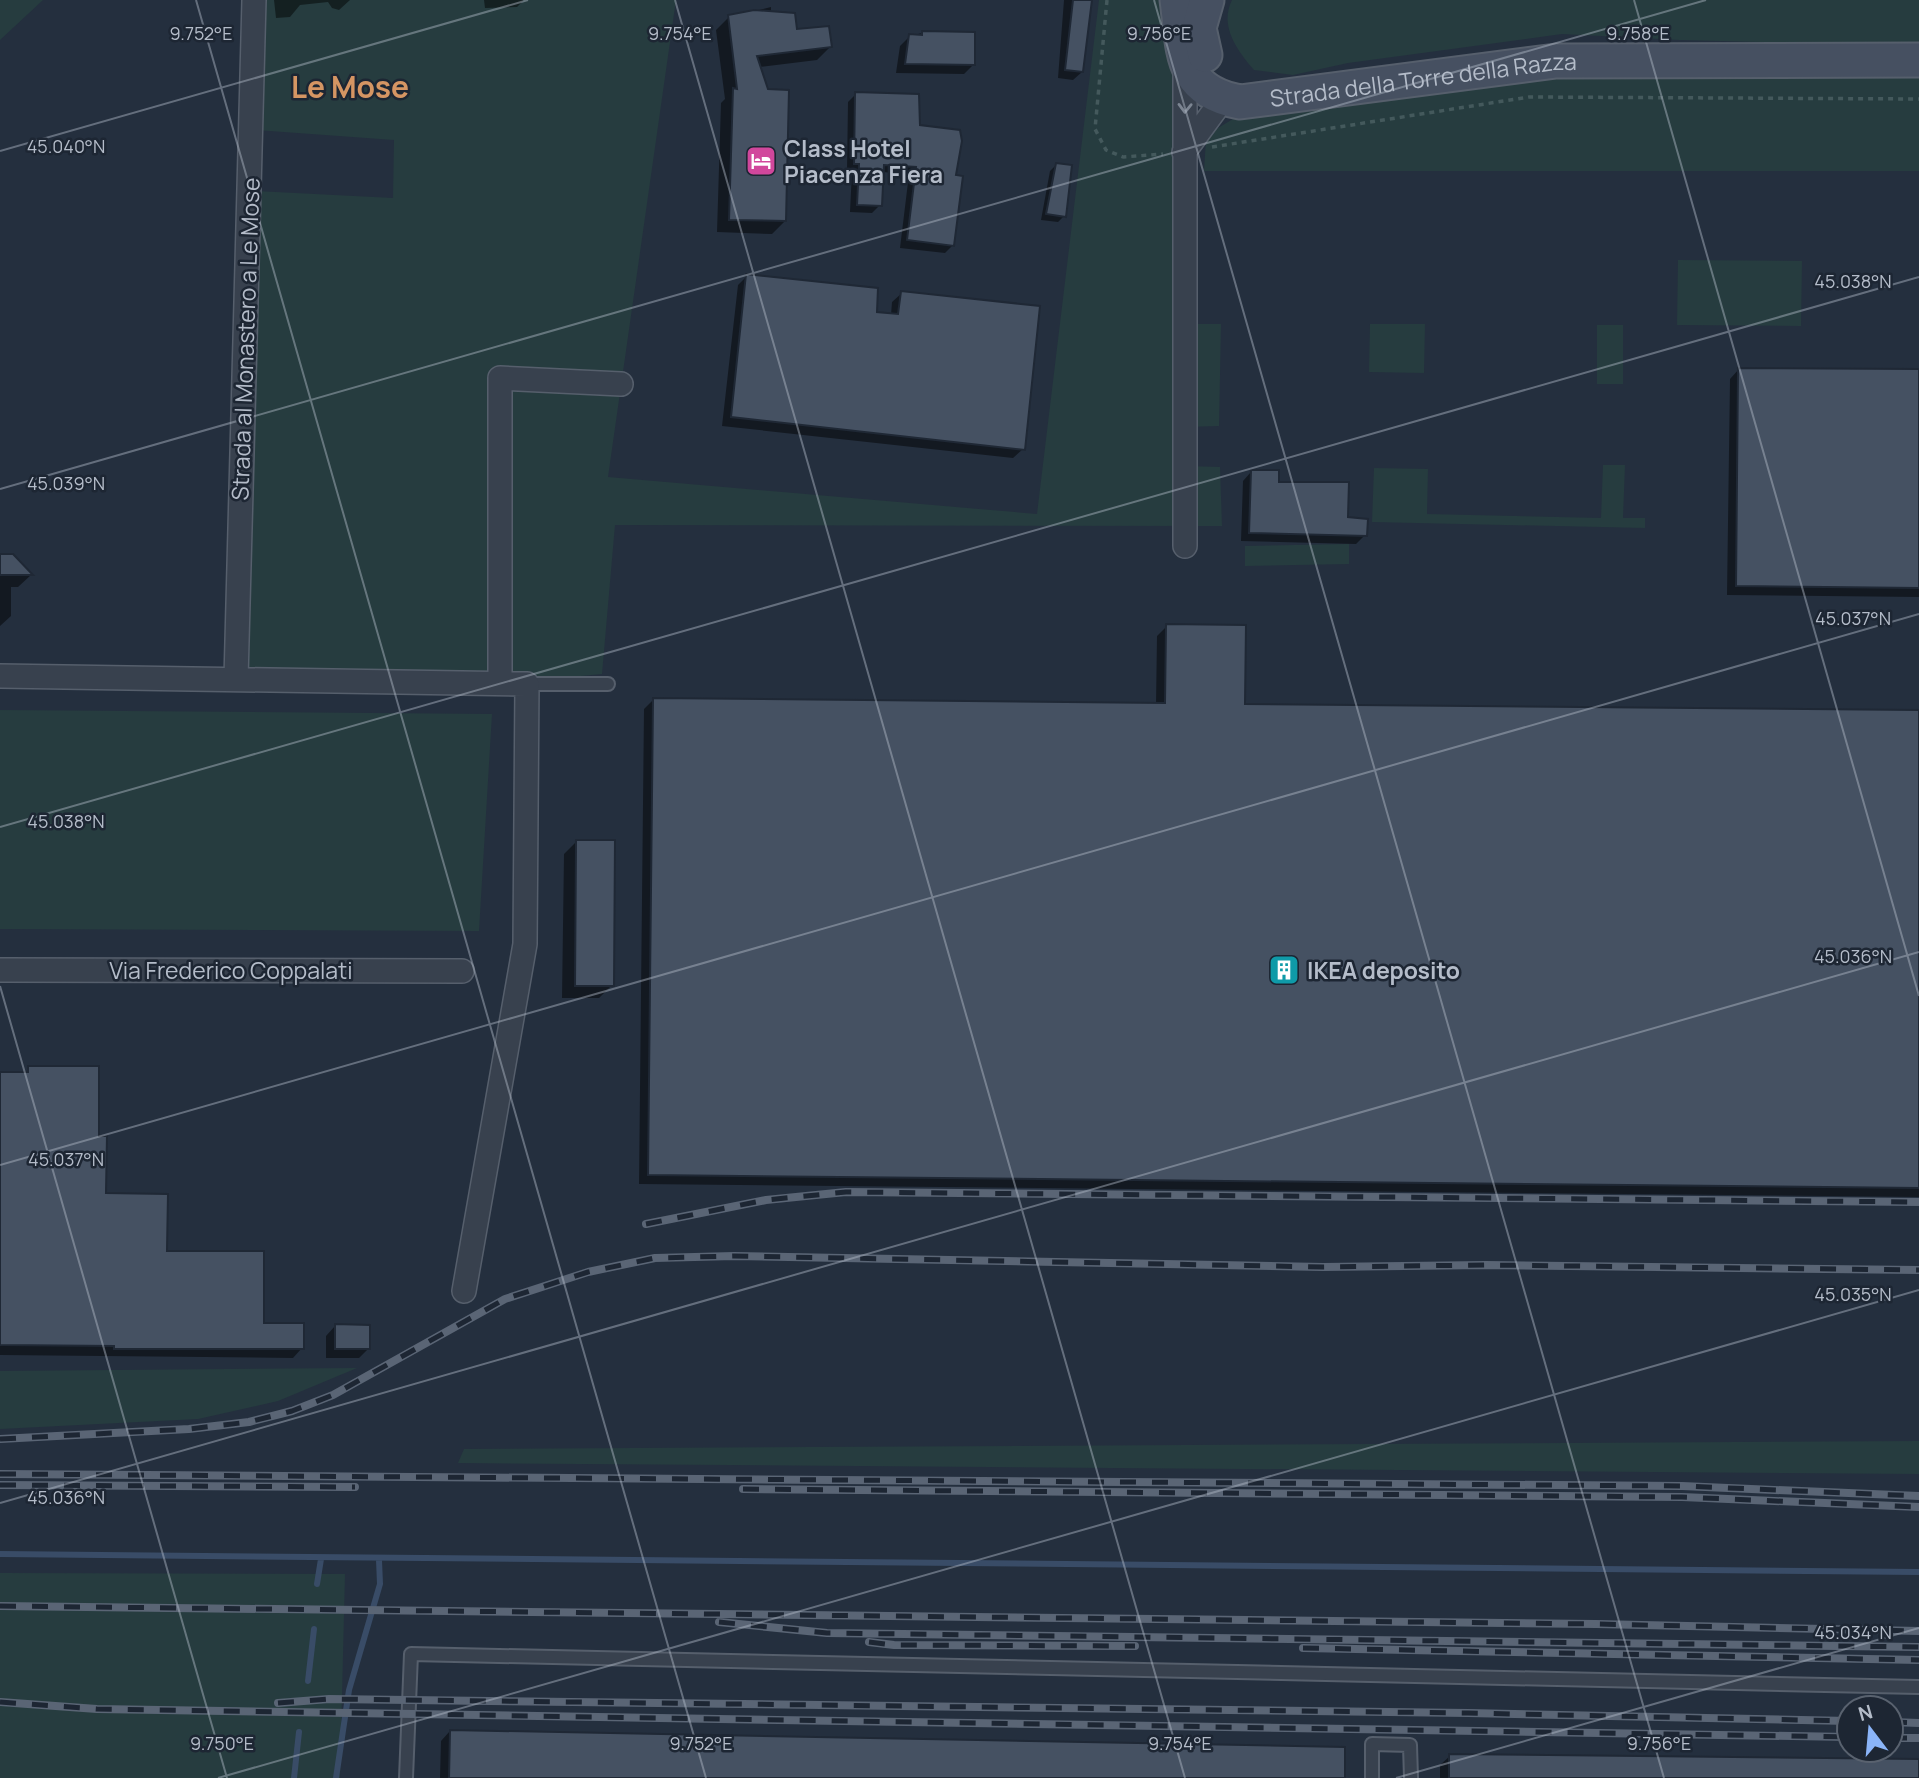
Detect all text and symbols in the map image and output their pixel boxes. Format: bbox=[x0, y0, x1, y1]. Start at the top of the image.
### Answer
text: 9.752°E bbox=[170, 21, 232, 45]
text: 9.754°E bbox=[648, 21, 712, 45]
text: 9.756°E bbox=[1127, 21, 1191, 45]
text: 9.758°E bbox=[1606, 21, 1670, 45]
street label: Strada della Torre della Razza bbox=[1268, 45, 1577, 114]
district label: Le Mose bbox=[291, 66, 409, 107]
one-way arrow bbox=[1177, 102, 1192, 113]
place label: Class Hotel Piacenza Fiera bbox=[784, 132, 943, 190]
text: 45.040°N bbox=[27, 134, 105, 158]
hotel icon: Class Hotel Piacenza Fiera bbox=[744, 144, 778, 178]
street label: Strada al Monastero a Le Mose bbox=[223, 177, 267, 501]
text: 45.038°N bbox=[1814, 269, 1892, 293]
text: 45.039°N bbox=[27, 471, 105, 495]
text: 45.037°N bbox=[1815, 606, 1891, 630]
text: 45.038°N bbox=[27, 809, 105, 833]
text: 45.036°N bbox=[1814, 944, 1892, 968]
building icon: IKEA deposito bbox=[1267, 953, 1301, 987]
street label: Via Frederico Coppalati bbox=[109, 954, 353, 986]
place label: IKEA deposito bbox=[1307, 954, 1460, 986]
text: 45.037°N bbox=[28, 1147, 104, 1171]
text: 45.035°N bbox=[1814, 1282, 1892, 1306]
text: 45.036°N bbox=[27, 1485, 105, 1509]
text: 45.034°N bbox=[1814, 1620, 1892, 1644]
north arrow bbox=[1835, 1694, 1905, 1764]
text: N bbox=[1855, 1698, 1875, 1727]
text: 9.750°E bbox=[190, 1731, 254, 1755]
text: 9.752°E bbox=[670, 1731, 732, 1755]
text: 9.754°E bbox=[1148, 1731, 1212, 1755]
text: 9.756°E bbox=[1627, 1731, 1691, 1755]

